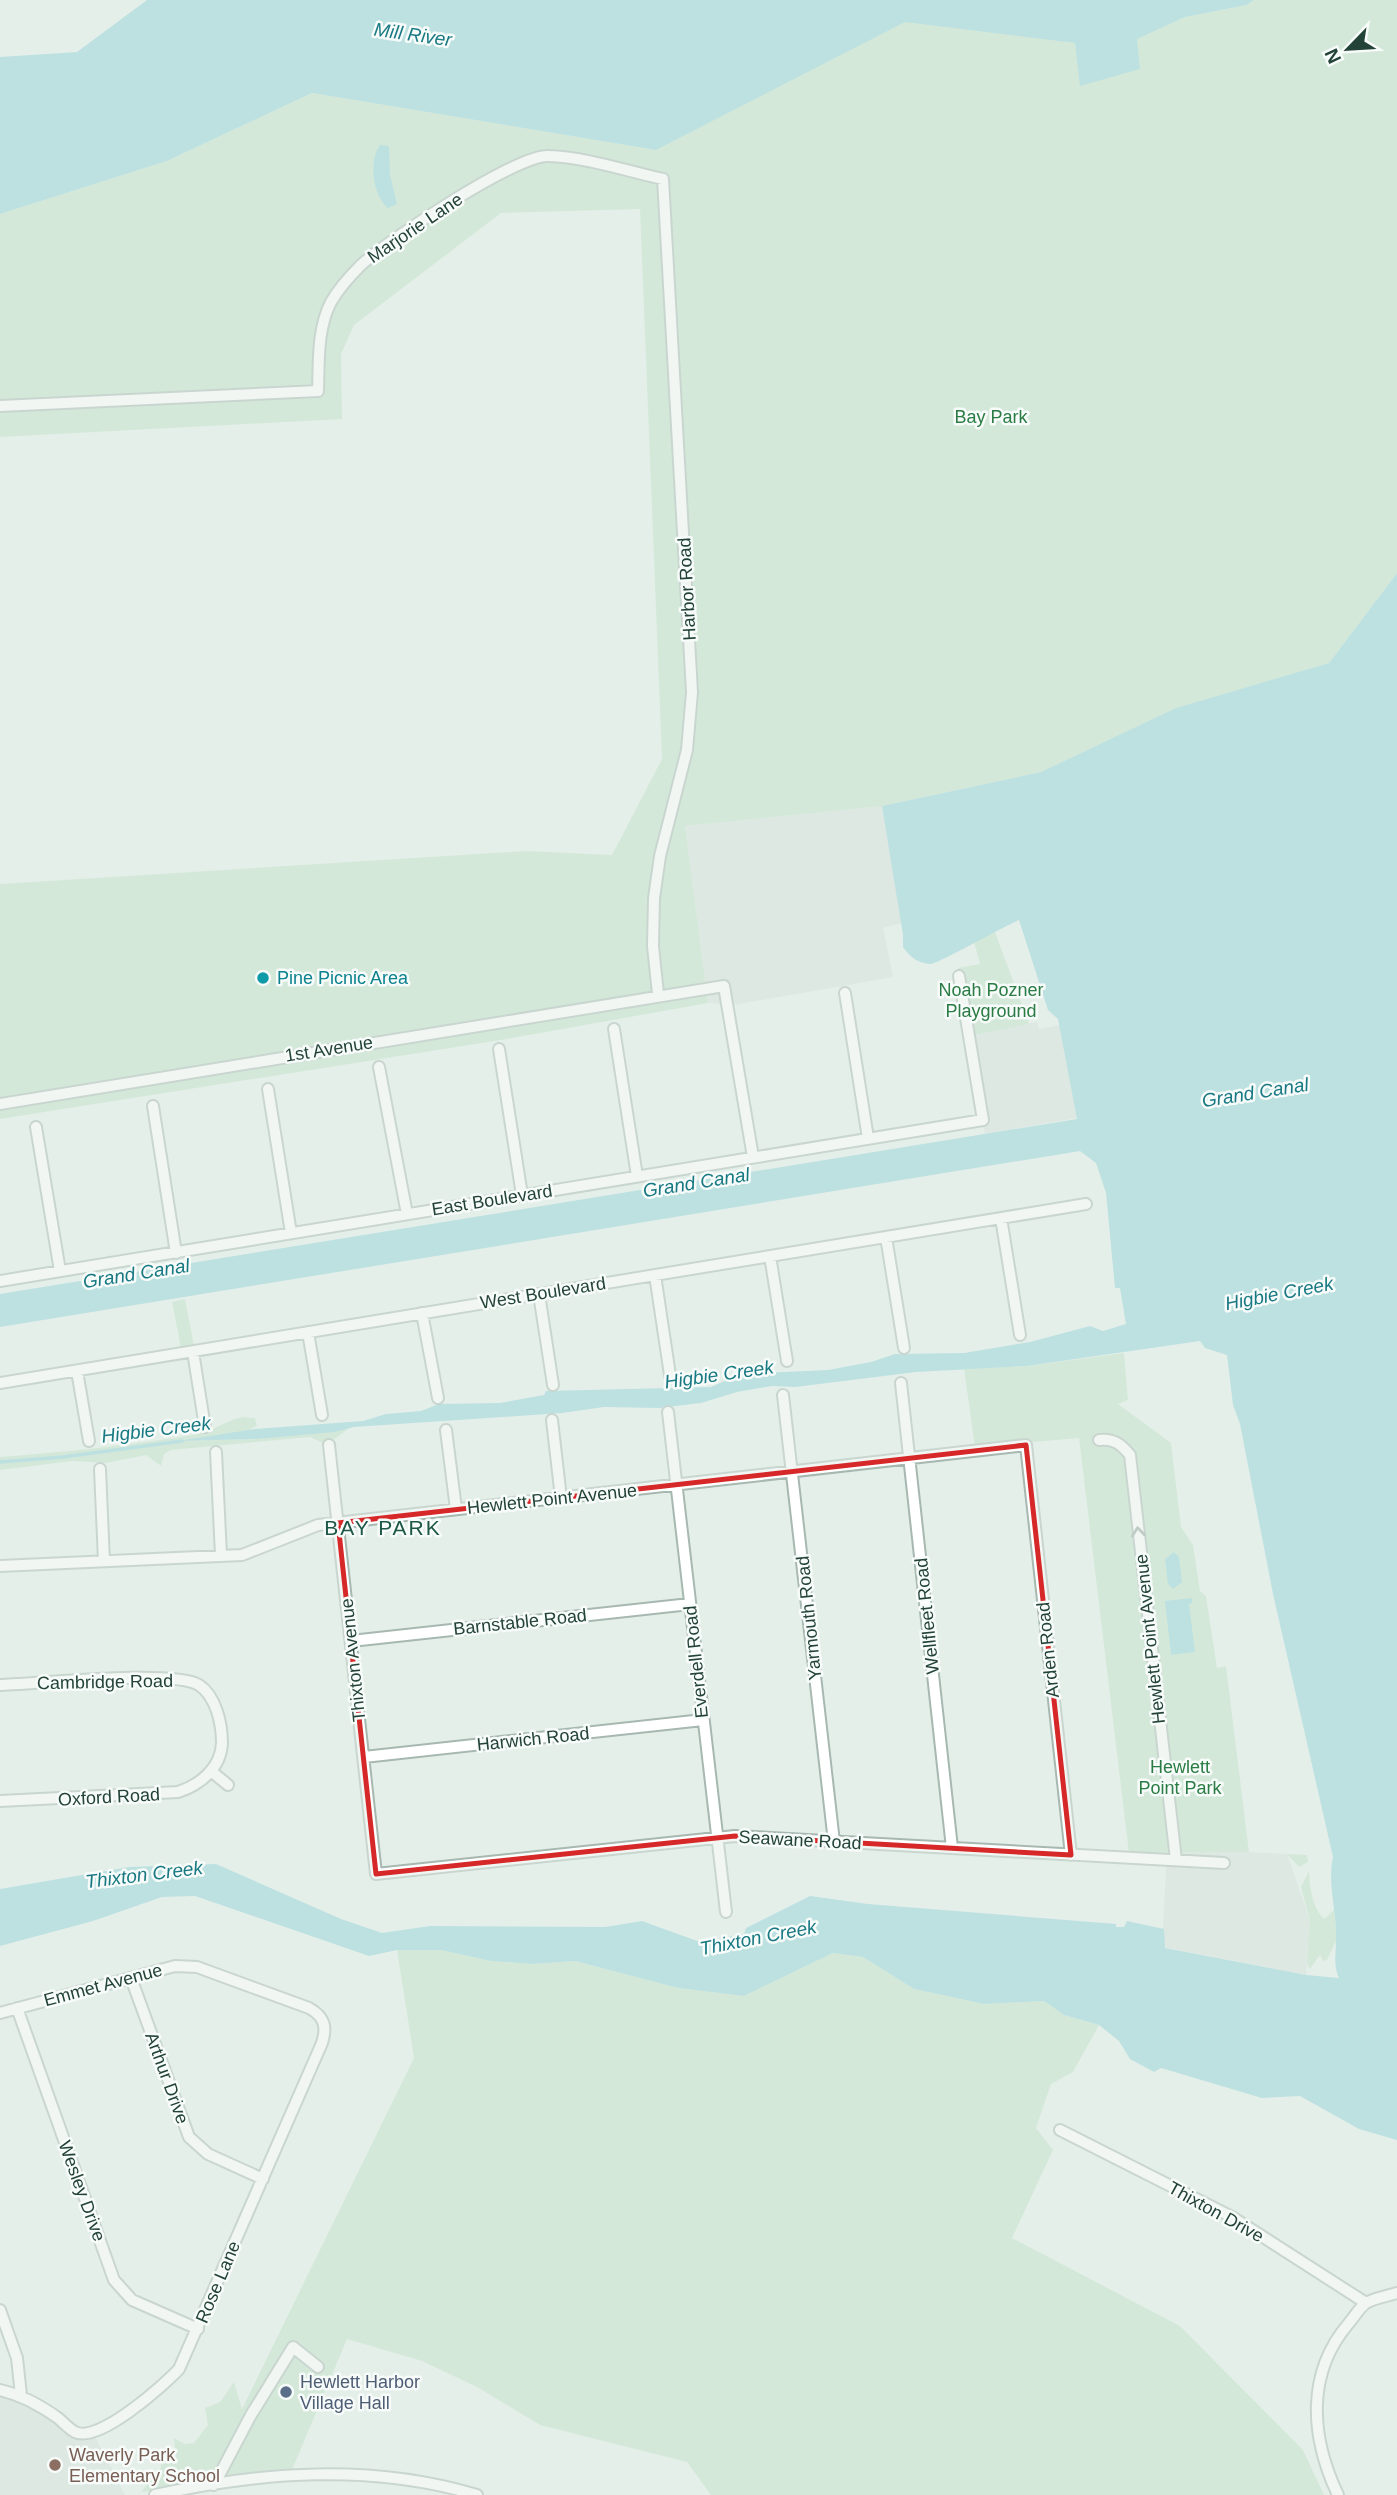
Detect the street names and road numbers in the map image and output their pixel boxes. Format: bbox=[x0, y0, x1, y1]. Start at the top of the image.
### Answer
street label: Marjorie Lane bbox=[364, 189, 466, 267]
street label: Harbor Road bbox=[674, 537, 700, 641]
street label: 1st Avenue bbox=[284, 1032, 374, 1066]
street label: East Boulevard bbox=[430, 1181, 554, 1219]
street label: West Boulevard bbox=[479, 1273, 607, 1313]
street label: Hewlett Point Avenue bbox=[466, 1480, 638, 1518]
street label: Hewlett Point Avenue bbox=[1131, 1553, 1169, 1725]
street label: Yarmouth Road bbox=[793, 1555, 825, 1681]
street label: Wellfleet Road bbox=[911, 1557, 943, 1675]
street label: Thixton Avenue bbox=[337, 1597, 369, 1723]
street label: Arden Road bbox=[1033, 1601, 1063, 1699]
street label: Barnstable Road bbox=[452, 1605, 588, 1639]
street label: Everdell Road bbox=[680, 1605, 712, 1719]
street label: Cambridge Road bbox=[37, 1671, 173, 1693]
street label: Harwich Road bbox=[476, 1723, 590, 1755]
street label: Oxford Road bbox=[58, 1784, 160, 1810]
street label: Seawane Road bbox=[738, 1827, 862, 1853]
street label: Emmet Avenue bbox=[42, 1960, 164, 2010]
street label: Arthur Drive bbox=[141, 2029, 193, 2127]
street label: Wesley Drive bbox=[55, 2138, 109, 2244]
street label: Thixton Drive bbox=[1165, 2178, 1267, 2246]
street label: Rose Lane bbox=[192, 2238, 244, 2326]

